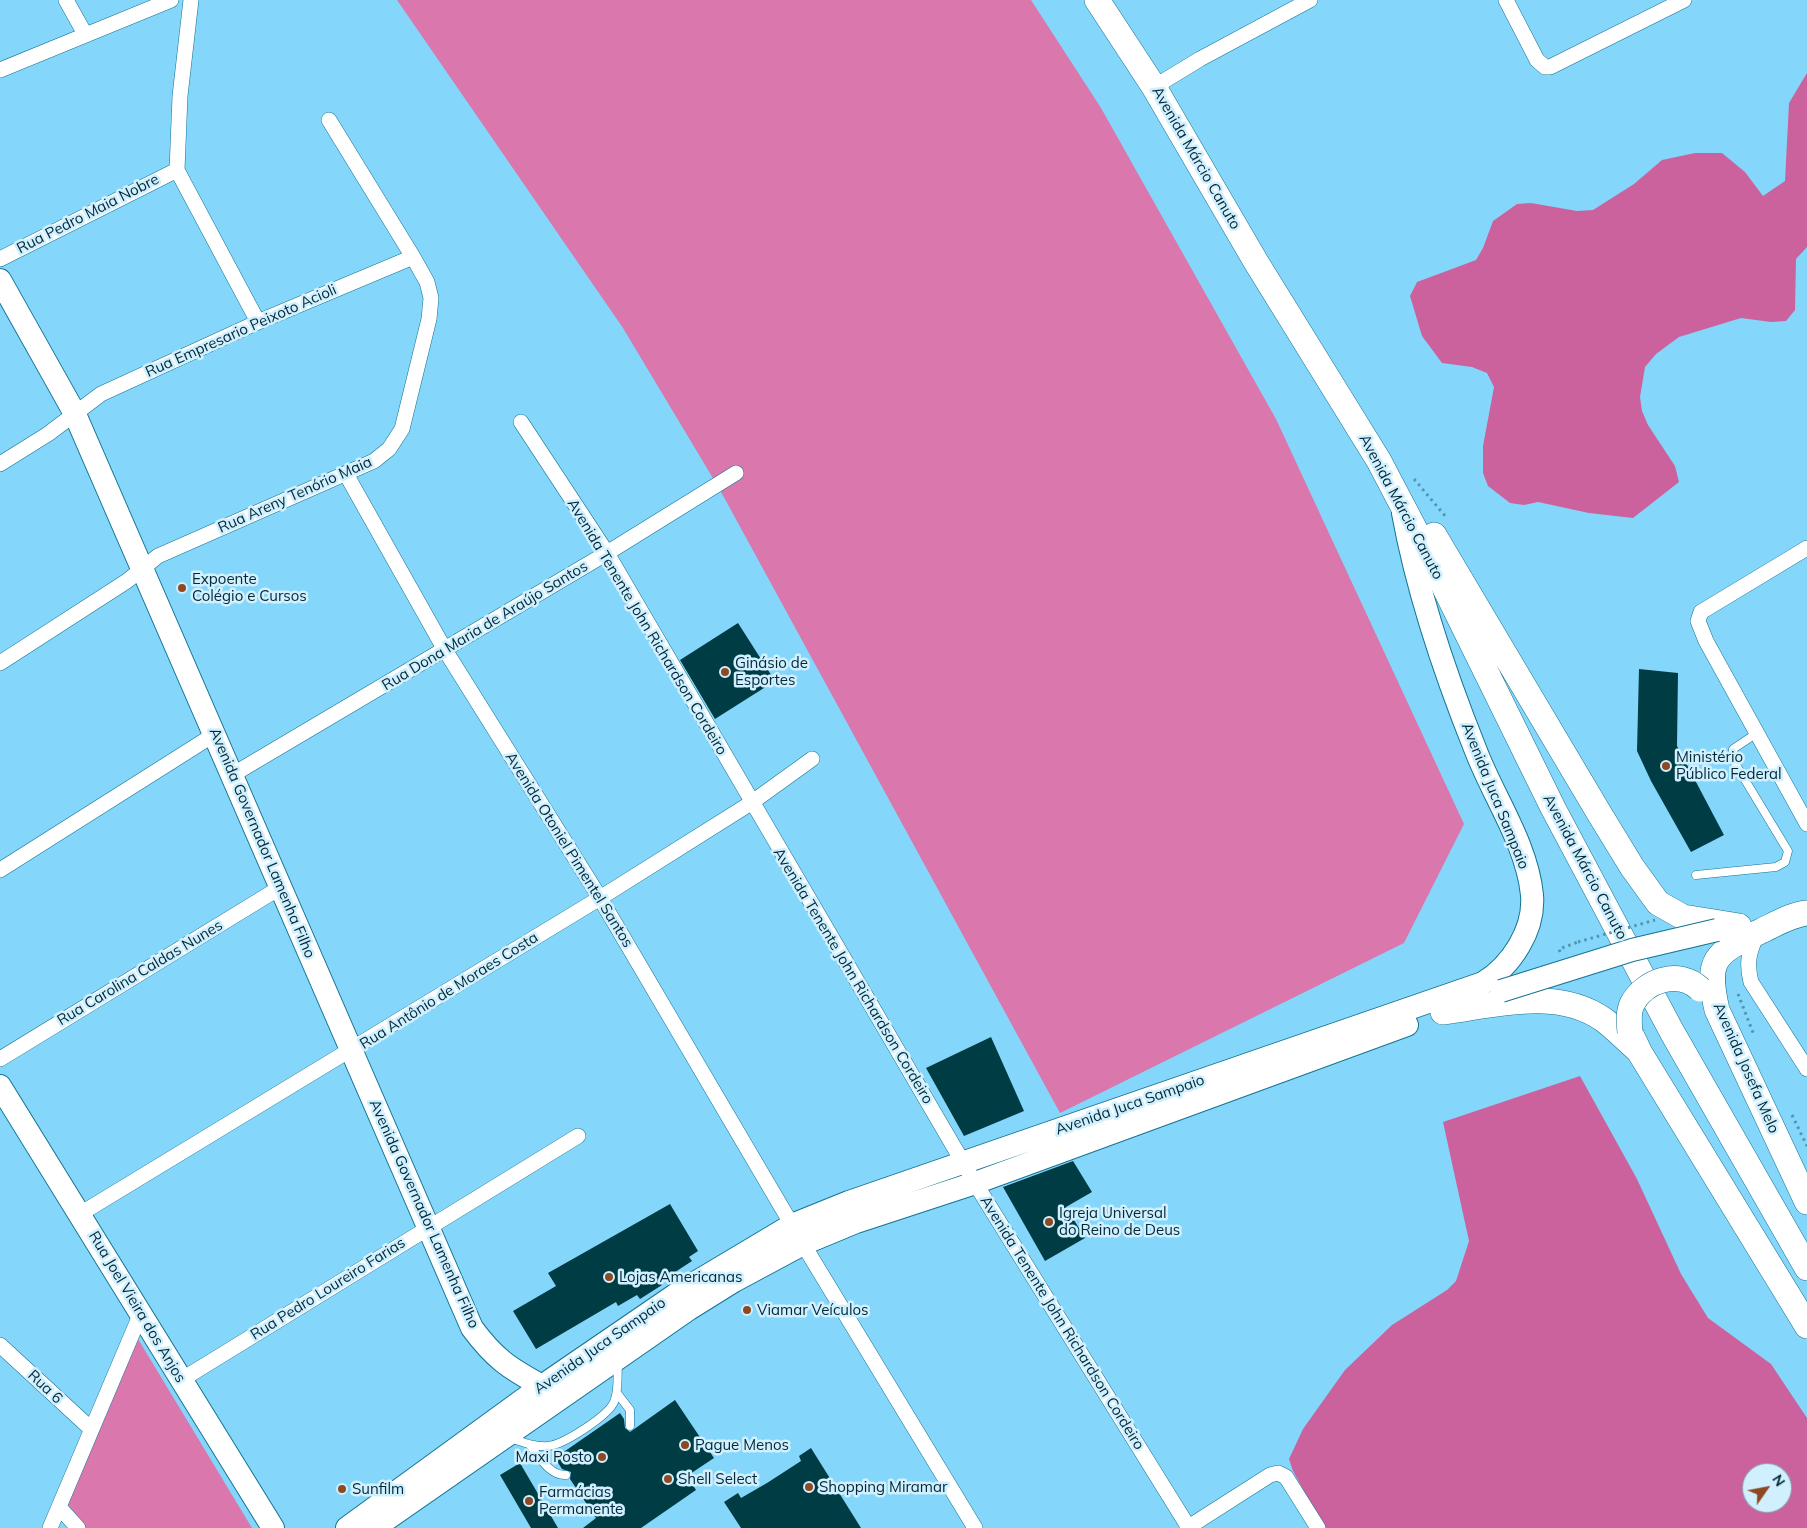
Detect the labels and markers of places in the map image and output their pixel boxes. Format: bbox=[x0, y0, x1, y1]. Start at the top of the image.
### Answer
place label: Expoente Colégio e Cursos bbox=[192, 570, 307, 605]
marker: Expoente Colégio e Cursos bbox=[176, 582, 188, 594]
place label: Ginásio de Esportes bbox=[735, 654, 808, 689]
marker: Ginásio de Esportes bbox=[719, 666, 731, 678]
place label: Ministério Público Federal bbox=[1676, 748, 1782, 783]
marker: Ministério Público Federal bbox=[1660, 760, 1672, 772]
place label: Igreja Universal do Reino de Deus bbox=[1059, 1204, 1180, 1239]
marker: Igreja Universal do Reino de Deus bbox=[1043, 1216, 1055, 1228]
place label: Lojas Americanas bbox=[619, 1268, 743, 1286]
marker: Lojas Americanas bbox=[603, 1271, 615, 1283]
place label: Viamar Veículos bbox=[757, 1301, 869, 1319]
marker: Viamar Veículos bbox=[741, 1304, 753, 1316]
place label: Pague Menos bbox=[695, 1436, 789, 1454]
marker: Pague Menos bbox=[679, 1439, 691, 1451]
place label: Maxi Posto bbox=[516, 1448, 592, 1466]
marker: Maxi Posto bbox=[596, 1451, 608, 1463]
place label: Shell Select bbox=[678, 1470, 757, 1488]
marker: Shell Select bbox=[662, 1473, 674, 1485]
place label: Shopping Miramar bbox=[819, 1478, 947, 1496]
place label: Sunfilm bbox=[352, 1480, 404, 1498]
marker: Shopping Miramar bbox=[803, 1481, 815, 1493]
marker: Sunfilm bbox=[336, 1483, 348, 1495]
place label: Farmácias Permanente bbox=[539, 1483, 623, 1518]
marker: Farmácias Permanente bbox=[523, 1495, 535, 1507]

